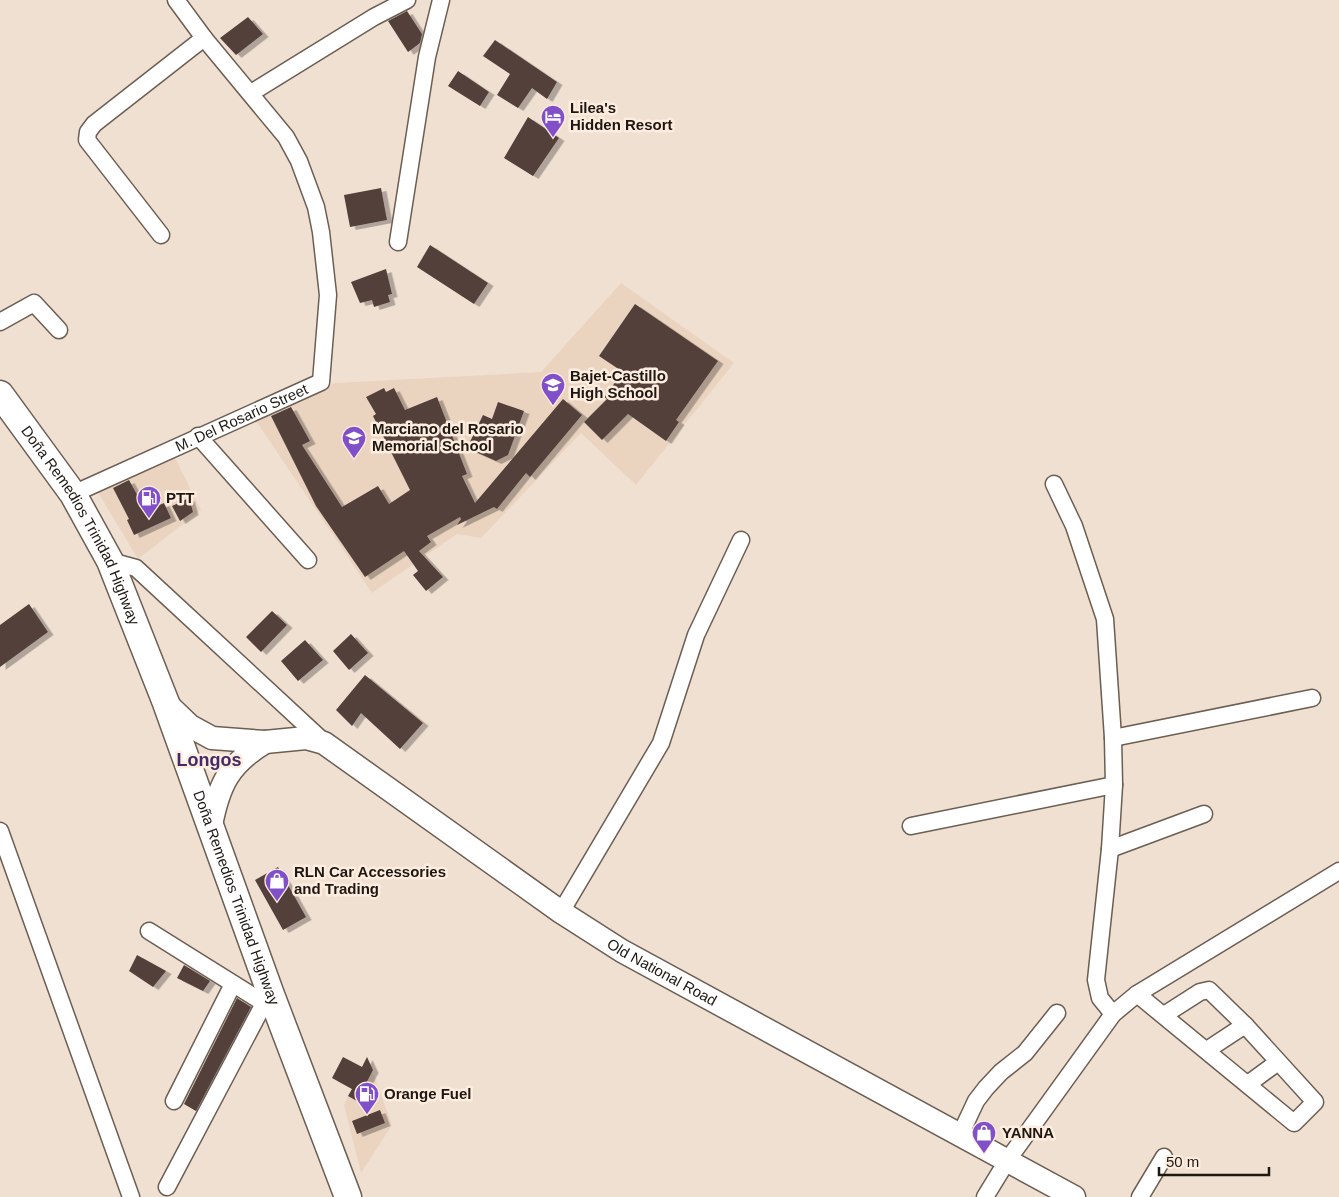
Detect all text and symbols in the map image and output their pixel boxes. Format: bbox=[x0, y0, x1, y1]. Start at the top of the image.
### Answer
place label: Lilea's Hidden Resort bbox=[570, 99, 673, 133]
hotel icon: Lilea's Hidden Resort bbox=[540, 104, 566, 138]
place label: Bajet-Castillo High School bbox=[570, 367, 666, 401]
school or university icon: Bajet-Castillo High School bbox=[540, 372, 566, 406]
street label: M. Del Rosario Street bbox=[173, 380, 311, 455]
place label: Marciano del Rosario Memorial School bbox=[372, 420, 524, 454]
street label: Doña Remedios Trinidad Highway bbox=[18, 422, 144, 628]
school or university icon: Marciano del Rosario Memorial School bbox=[341, 425, 367, 459]
fuel station icon: PTT bbox=[136, 485, 162, 519]
place label: PTT bbox=[166, 489, 194, 506]
district label: Longos bbox=[177, 750, 242, 770]
street label: Doña Remedios Trinidad Highway bbox=[190, 788, 283, 1008]
place label: RLN Car Accessories and Trading bbox=[294, 863, 446, 897]
shop icon: RLN Car Accessories and Trading bbox=[264, 868, 290, 902]
street label: Old National Road bbox=[604, 935, 720, 1009]
fuel station icon: Orange Fuel bbox=[354, 1081, 380, 1115]
place label: Orange Fuel bbox=[384, 1085, 472, 1102]
shop icon: YANNA bbox=[971, 1120, 997, 1154]
place label: YANNA bbox=[1002, 1124, 1054, 1141]
scale bar bbox=[1159, 1144, 1269, 1176]
text: 50 m bbox=[1166, 1153, 1199, 1170]

